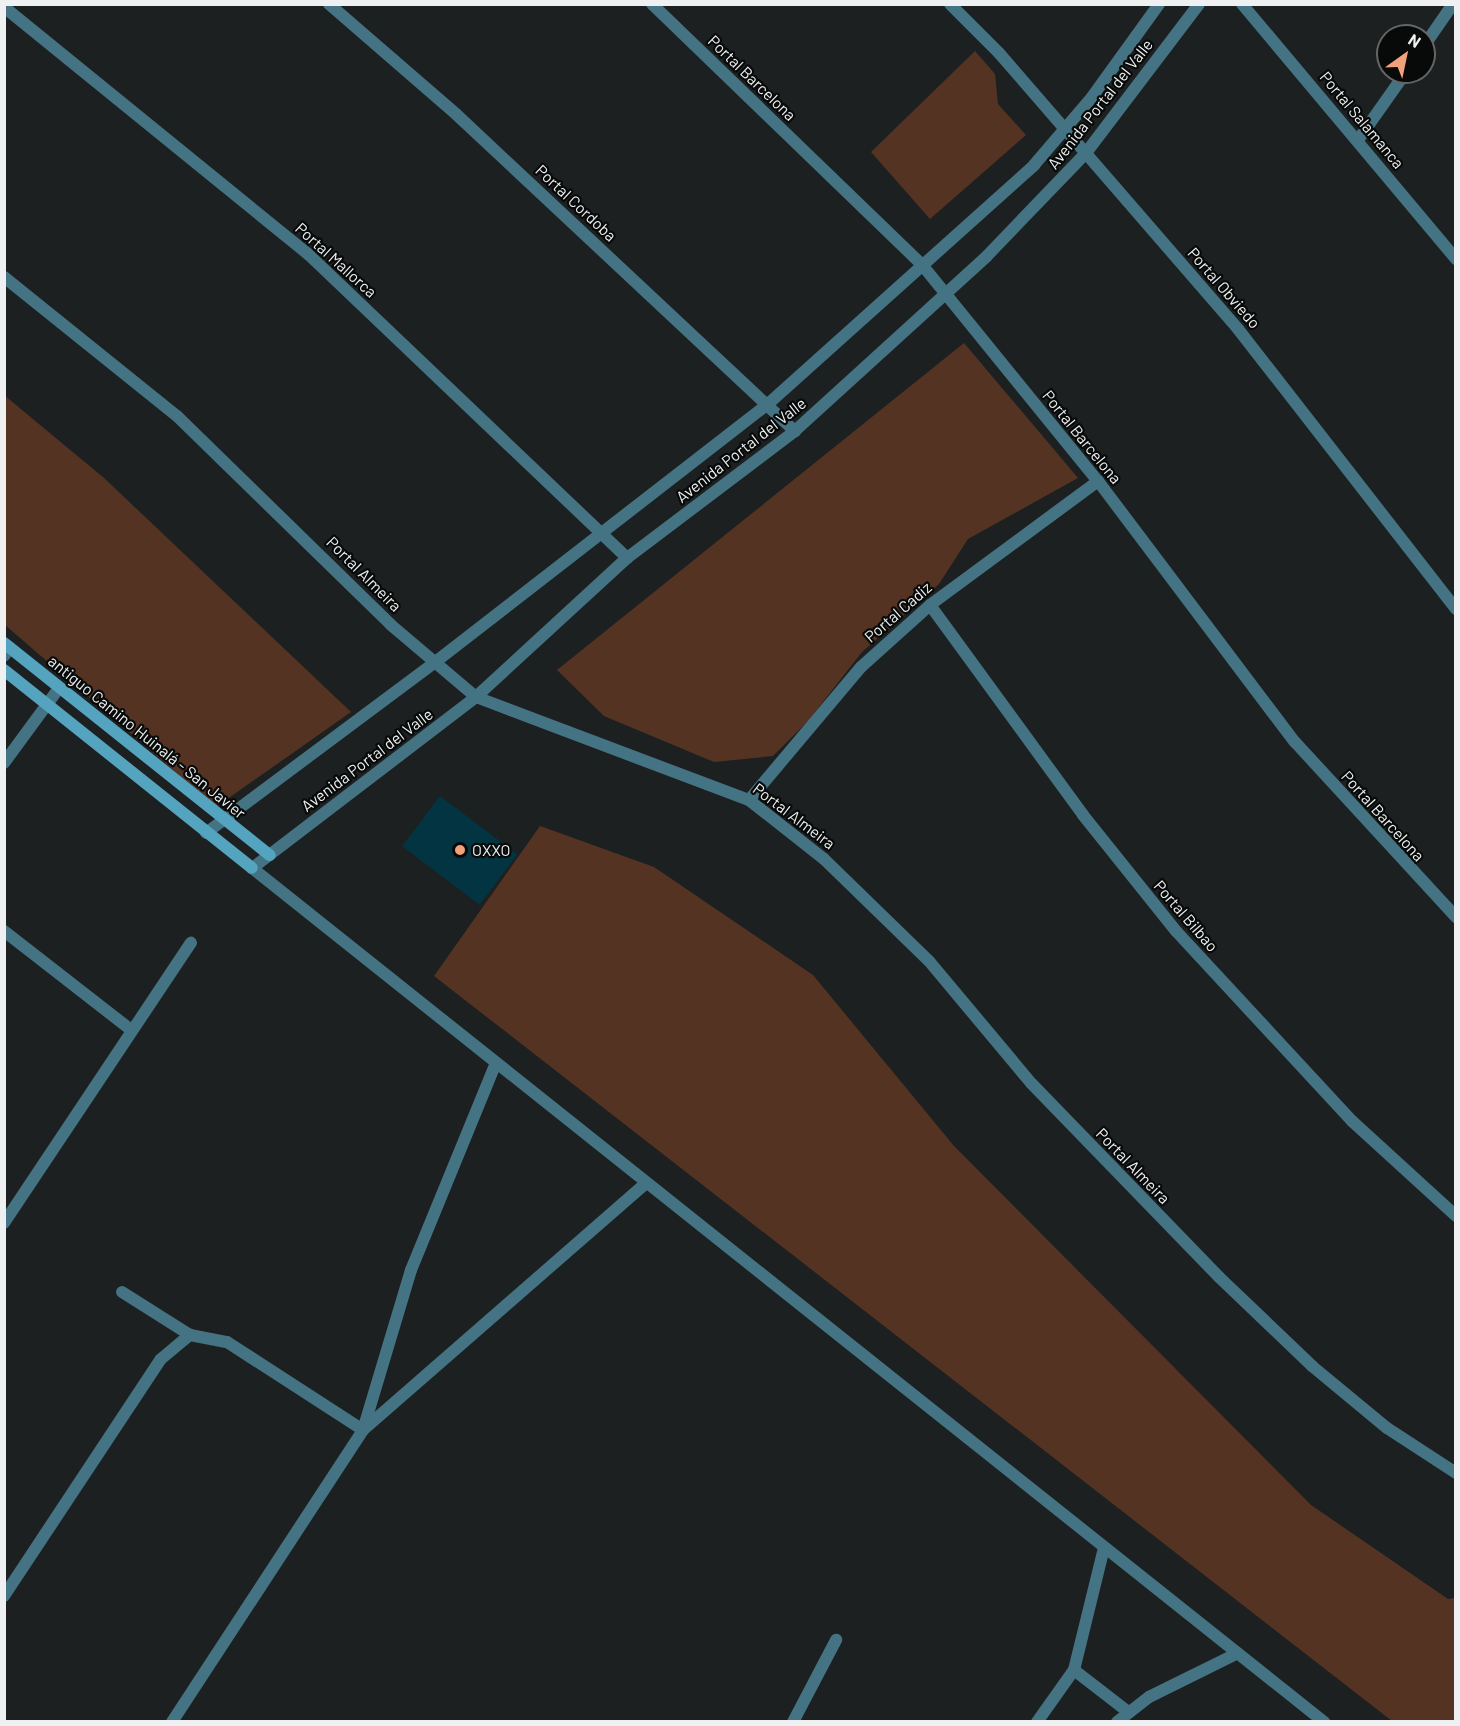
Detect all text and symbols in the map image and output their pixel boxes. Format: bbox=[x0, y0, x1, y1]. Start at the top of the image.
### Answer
north arrow bbox=[1376, 24, 1436, 84]
text: N bbox=[1405, 29, 1425, 51]
street label: Portal Barcelona bbox=[704, 31, 800, 125]
street label: Avenida Portal del Valle bbox=[1043, 35, 1157, 173]
street label: Portal Salamanca bbox=[1316, 68, 1408, 172]
street label: Portal Cordoba bbox=[532, 161, 620, 245]
street label: Portal Mallorca bbox=[291, 218, 381, 302]
street label: Portal Obviedo bbox=[1184, 244, 1264, 332]
street label: Portal Barcelona bbox=[1038, 386, 1126, 488]
street label: Avenida Portal del Valle bbox=[672, 393, 810, 507]
street label: Portal Almeira bbox=[323, 533, 405, 615]
street label: Portal Cadiz bbox=[861, 578, 935, 646]
street label: antiguo Camino Huinalá - San Javier bbox=[44, 651, 250, 823]
street label: Avenida Portal del Valle bbox=[297, 704, 437, 816]
street label: Portal Barcelona bbox=[1337, 767, 1429, 865]
street label: Portal Almeira bbox=[749, 779, 839, 853]
place label: OXXO bbox=[472, 840, 511, 860]
marker: OXXO bbox=[453, 843, 467, 857]
street label: Portal Bilbao bbox=[1150, 876, 1222, 956]
street label: Portal Almeira bbox=[1092, 1124, 1174, 1208]

